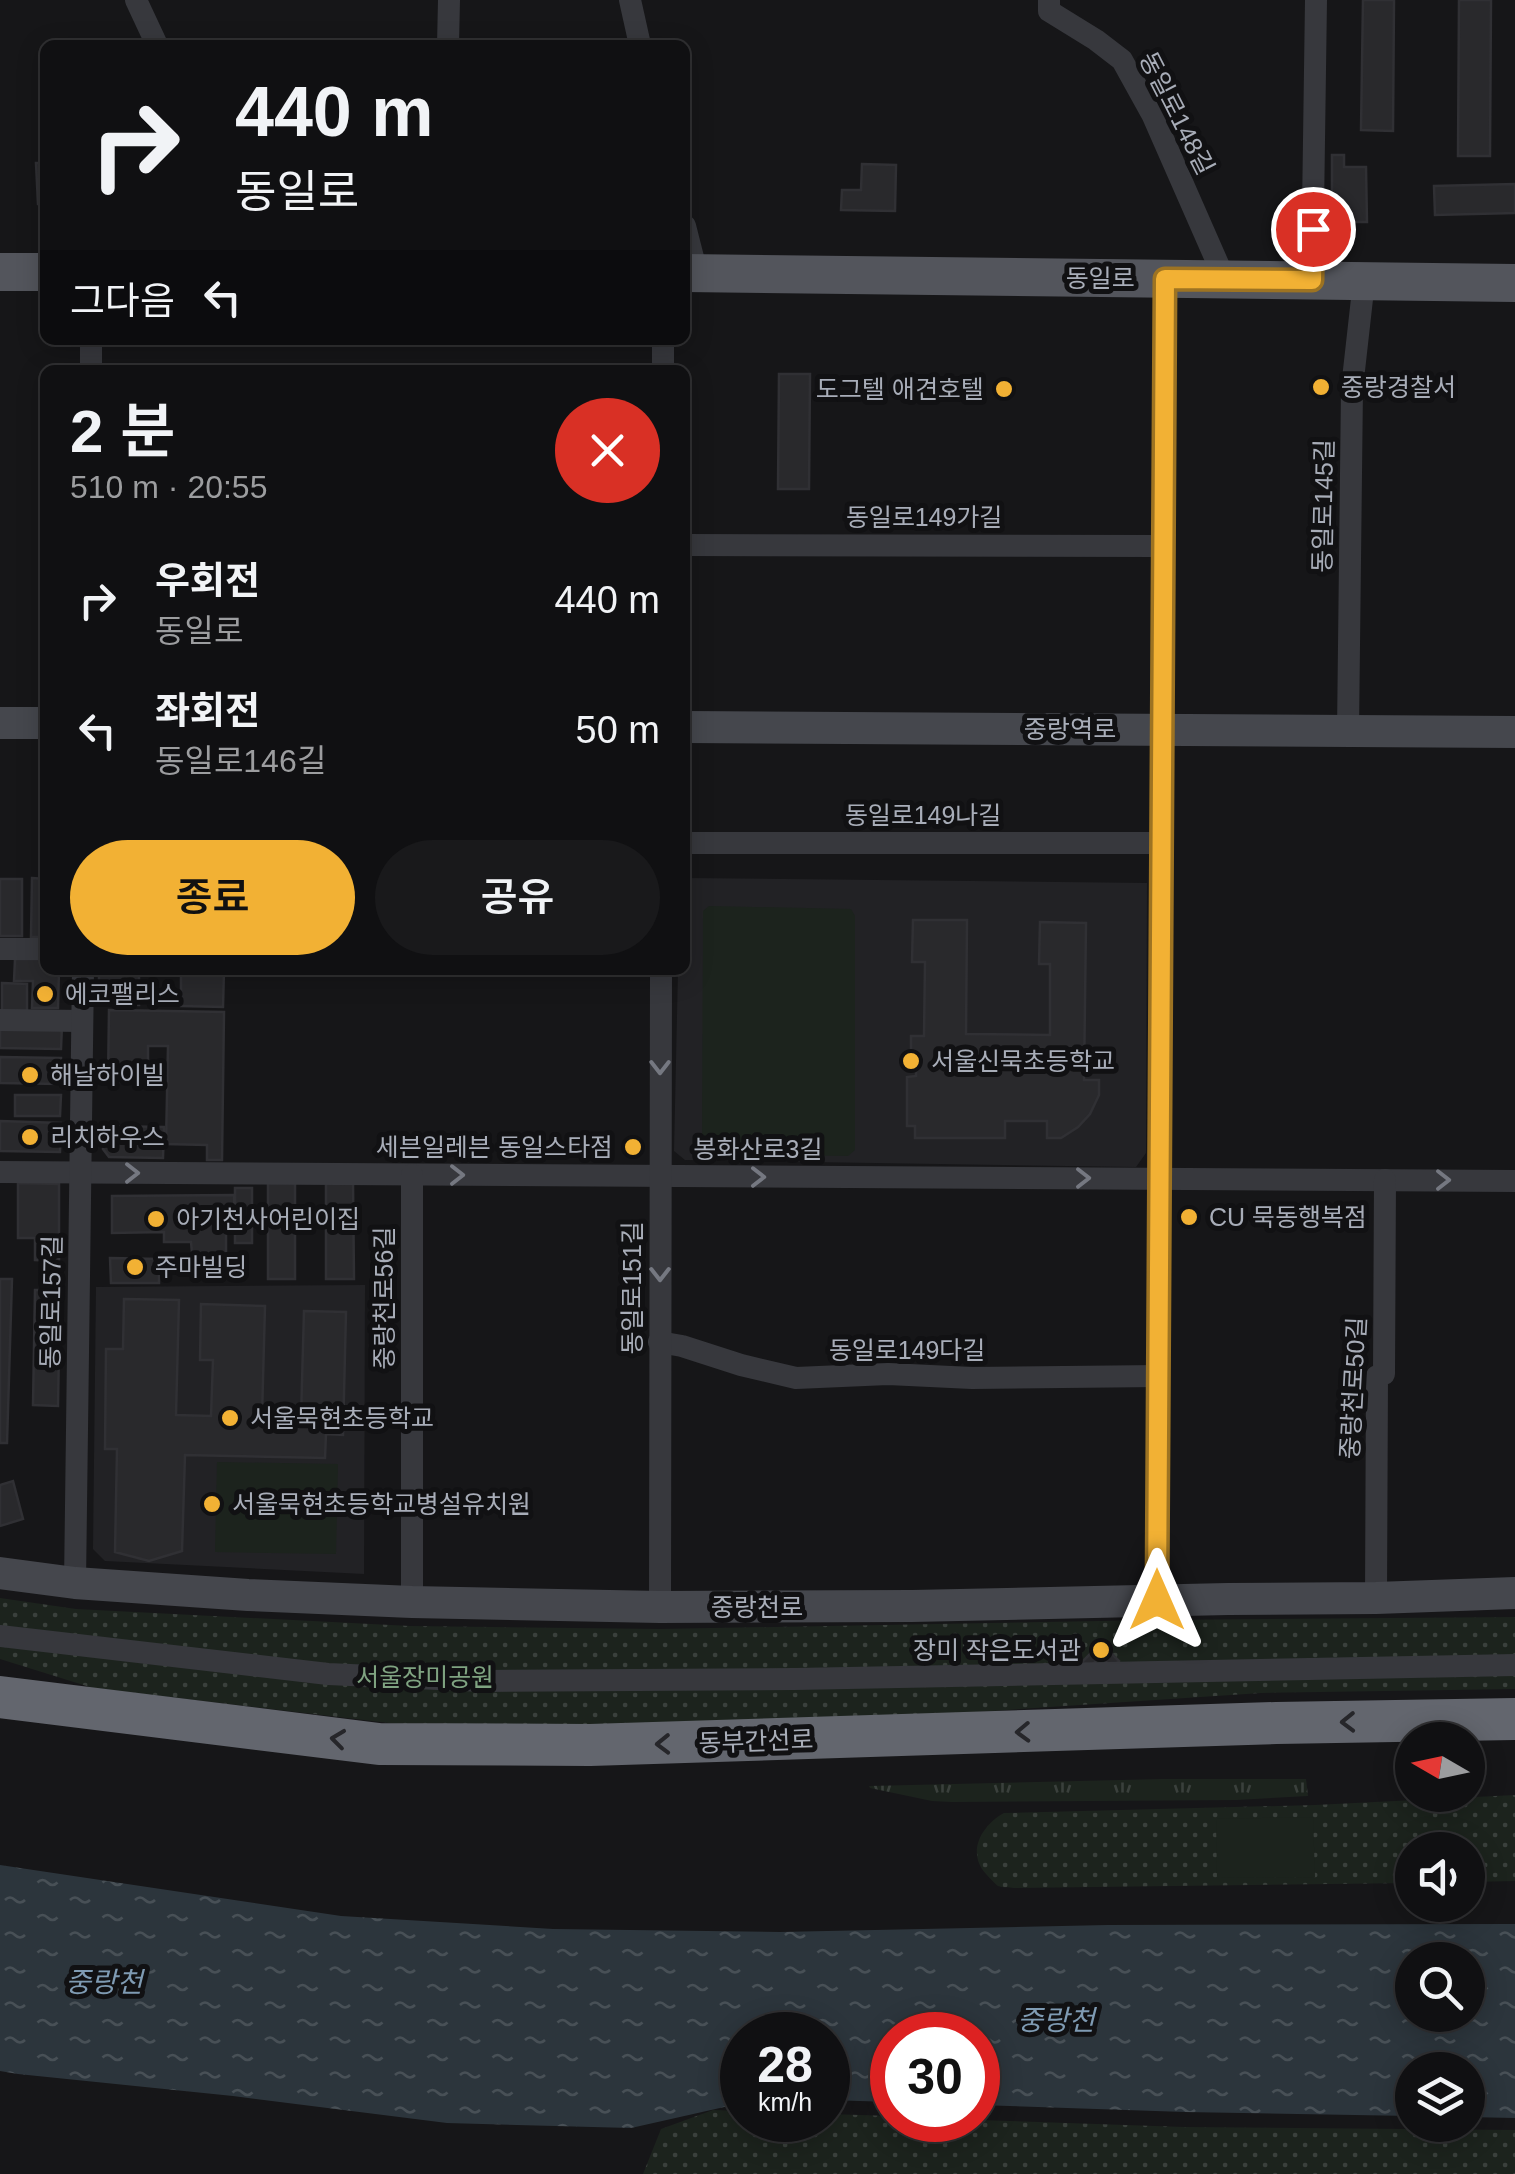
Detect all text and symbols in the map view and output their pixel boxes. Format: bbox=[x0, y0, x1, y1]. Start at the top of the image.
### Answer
street label: 동일로148길 bbox=[1134, 47, 1220, 179]
text: 440 m bbox=[235, 73, 433, 151]
icon: right bbox=[70, 80, 200, 210]
text: 동일로 bbox=[235, 166, 359, 217]
pin bbox=[1271, 187, 1356, 272]
icon: arrive bbox=[1286, 202, 1341, 257]
street label: 동일로 bbox=[1065, 264, 1135, 292]
icon: left bbox=[195, 270, 250, 325]
text: 그다음 bbox=[70, 280, 175, 322]
place label: 중랑경찰서 bbox=[1341, 373, 1456, 401]
place label: 도그텔 애견호텔 bbox=[816, 375, 984, 403]
marker: 중랑경찰서 bbox=[1310, 376, 1332, 398]
marker: 도그텔 애견호텔 bbox=[993, 378, 1015, 400]
text: 2 분 bbox=[70, 398, 175, 465]
button: close bbox=[555, 398, 660, 503]
street label: 동일로145길 bbox=[1308, 439, 1338, 573]
text: 510 m · 20:55 bbox=[70, 469, 267, 505]
street label: 동일로149가길 bbox=[846, 503, 1002, 531]
text: 우회전 bbox=[155, 560, 260, 602]
icon: right bbox=[70, 573, 125, 628]
text: 440 m bbox=[554, 579, 660, 621]
text: 동일로 bbox=[155, 613, 243, 649]
text: 좌회전 bbox=[155, 690, 260, 732]
icon: left bbox=[70, 703, 125, 758]
text: 50 m bbox=[576, 709, 660, 751]
street label: 중랑역로 bbox=[1024, 715, 1116, 743]
text: 동일로146길 bbox=[155, 743, 326, 779]
street label: 동일로149나길 bbox=[845, 801, 1001, 829]
button: 종료 bbox=[70, 840, 355, 955]
button: 공유 bbox=[375, 840, 660, 955]
place label: 에코팰리스 bbox=[65, 980, 180, 1008]
marker: 에코팰리스 bbox=[34, 983, 56, 1005]
place label: 서울신묵초등학교 bbox=[931, 1047, 1115, 1075]
marker: 서울신묵초등학교 bbox=[900, 1050, 922, 1072]
one-way arrow bbox=[649, 1060, 671, 1076]
place label: 해날하이빌 bbox=[50, 1061, 165, 1089]
marker: 해날하이빌 bbox=[19, 1064, 41, 1086]
place label: 리치하우스 bbox=[50, 1123, 165, 1151]
marker: 리치하우스 bbox=[19, 1126, 41, 1148]
place label: 세븐일레븐 동일스타점 bbox=[376, 1133, 613, 1161]
street label: 봉화산로3길 bbox=[694, 1135, 822, 1163]
marker: 세븐일레븐 동일스타점 bbox=[622, 1136, 644, 1158]
one-way arrow bbox=[126, 1162, 141, 1184]
one-way arrow bbox=[450, 1164, 466, 1186]
one-way arrow bbox=[750, 1166, 766, 1188]
one-way arrow bbox=[1075, 1168, 1091, 1189]
one-way arrow bbox=[1436, 1169, 1451, 1191]
place label: CU 묵동행복점 bbox=[1209, 1203, 1367, 1231]
place label: 아기천사어린이집 bbox=[176, 1205, 360, 1233]
marker: CU 묵동행복점 bbox=[1178, 1206, 1200, 1228]
marker: 아기천사어린이집 bbox=[145, 1208, 167, 1230]
street label: 동일로151길 bbox=[618, 1221, 646, 1355]
street label: 중랑천로56길 bbox=[370, 1227, 398, 1369]
street label: 동일로157길 bbox=[36, 1235, 66, 1369]
place label: 주마빌딩 bbox=[155, 1253, 247, 1281]
marker: 주마빌딩 bbox=[124, 1256, 146, 1278]
one-way arrow bbox=[649, 1266, 671, 1282]
street label: 중랑천로50길 bbox=[1335, 1316, 1371, 1460]
street label: 동일로149다길 bbox=[829, 1336, 985, 1364]
place label: 서울묵현초등학교 bbox=[250, 1404, 434, 1432]
marker: 서울묵현초등학교 bbox=[219, 1407, 241, 1429]
place label: 서울묵현초등학교병설유치원 bbox=[232, 1490, 531, 1518]
marker: 서울묵현초등학교병설유치원 bbox=[201, 1493, 223, 1515]
position arrow bbox=[1105, 1548, 1209, 1652]
street label: 중랑천로 bbox=[711, 1593, 803, 1621]
place label: 장미 작은도서관 bbox=[913, 1636, 1081, 1664]
marker: 장미 작은도서관 bbox=[1090, 1639, 1112, 1661]
park label: 서울장미공원 bbox=[356, 1663, 494, 1691]
one-way arrow bbox=[1339, 1711, 1354, 1733]
one-way arrow bbox=[1014, 1721, 1030, 1742]
north arrow bbox=[1395, 1722, 1485, 1812]
map controls bbox=[1395, 1722, 1485, 2142]
street label: 동부간선로 bbox=[698, 1725, 814, 1757]
one-way arrow bbox=[330, 1729, 346, 1750]
one-way arrow bbox=[654, 1733, 670, 1754]
button: sound bbox=[1395, 1832, 1485, 1922]
button: search bbox=[1395, 1942, 1485, 2032]
water label: 중랑천 bbox=[65, 1967, 146, 1998]
water label: 중랑천 bbox=[1017, 2005, 1098, 2036]
speed limit sign: 30 bbox=[870, 2012, 1000, 2142]
text: 28 bbox=[757, 2037, 813, 2093]
button: layers bbox=[1395, 2052, 1485, 2142]
text: km/h bbox=[758, 2088, 812, 2116]

